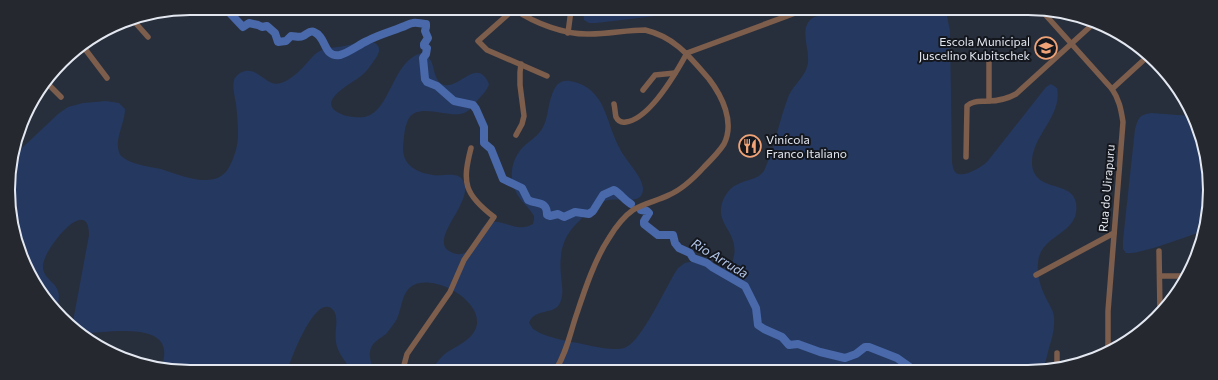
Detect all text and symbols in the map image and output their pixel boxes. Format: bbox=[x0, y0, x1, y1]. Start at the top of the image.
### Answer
place label: Escola Municipal Juscelino Kubitschek bbox=[919, 34, 1030, 63]
school or university icon: Escola Municipal Juscelino Kubitschek bbox=[1033, 35, 1059, 61]
place label: Vinícola Franco Italiano bbox=[766, 132, 847, 160]
restaurant icon: Vinícola Franco Italiano bbox=[737, 133, 763, 159]
street label: Rua do Uirapuru bbox=[1095, 144, 1117, 232]
water label: Rio Arruda bbox=[689, 235, 751, 281]

